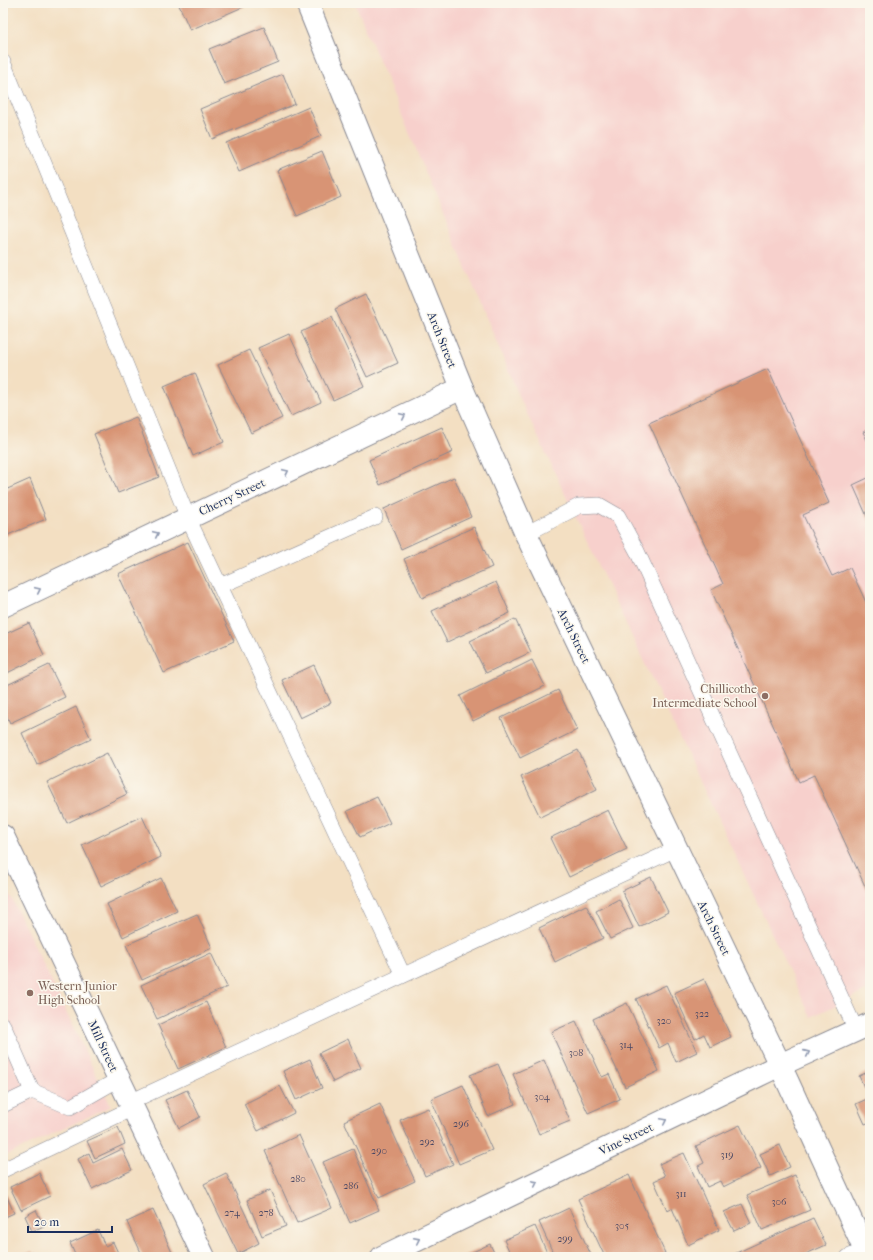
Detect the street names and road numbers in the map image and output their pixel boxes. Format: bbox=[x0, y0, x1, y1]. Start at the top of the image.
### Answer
street label: Arch Street bbox=[424, 309, 460, 371]
street label: Cherry Street bbox=[197, 475, 268, 518]
street label: Arch Street bbox=[554, 605, 594, 666]
street label: Arch Street bbox=[694, 897, 734, 958]
street label: Mill Street bbox=[85, 1018, 121, 1075]
street label: Vine Street bbox=[596, 1120, 656, 1159]

